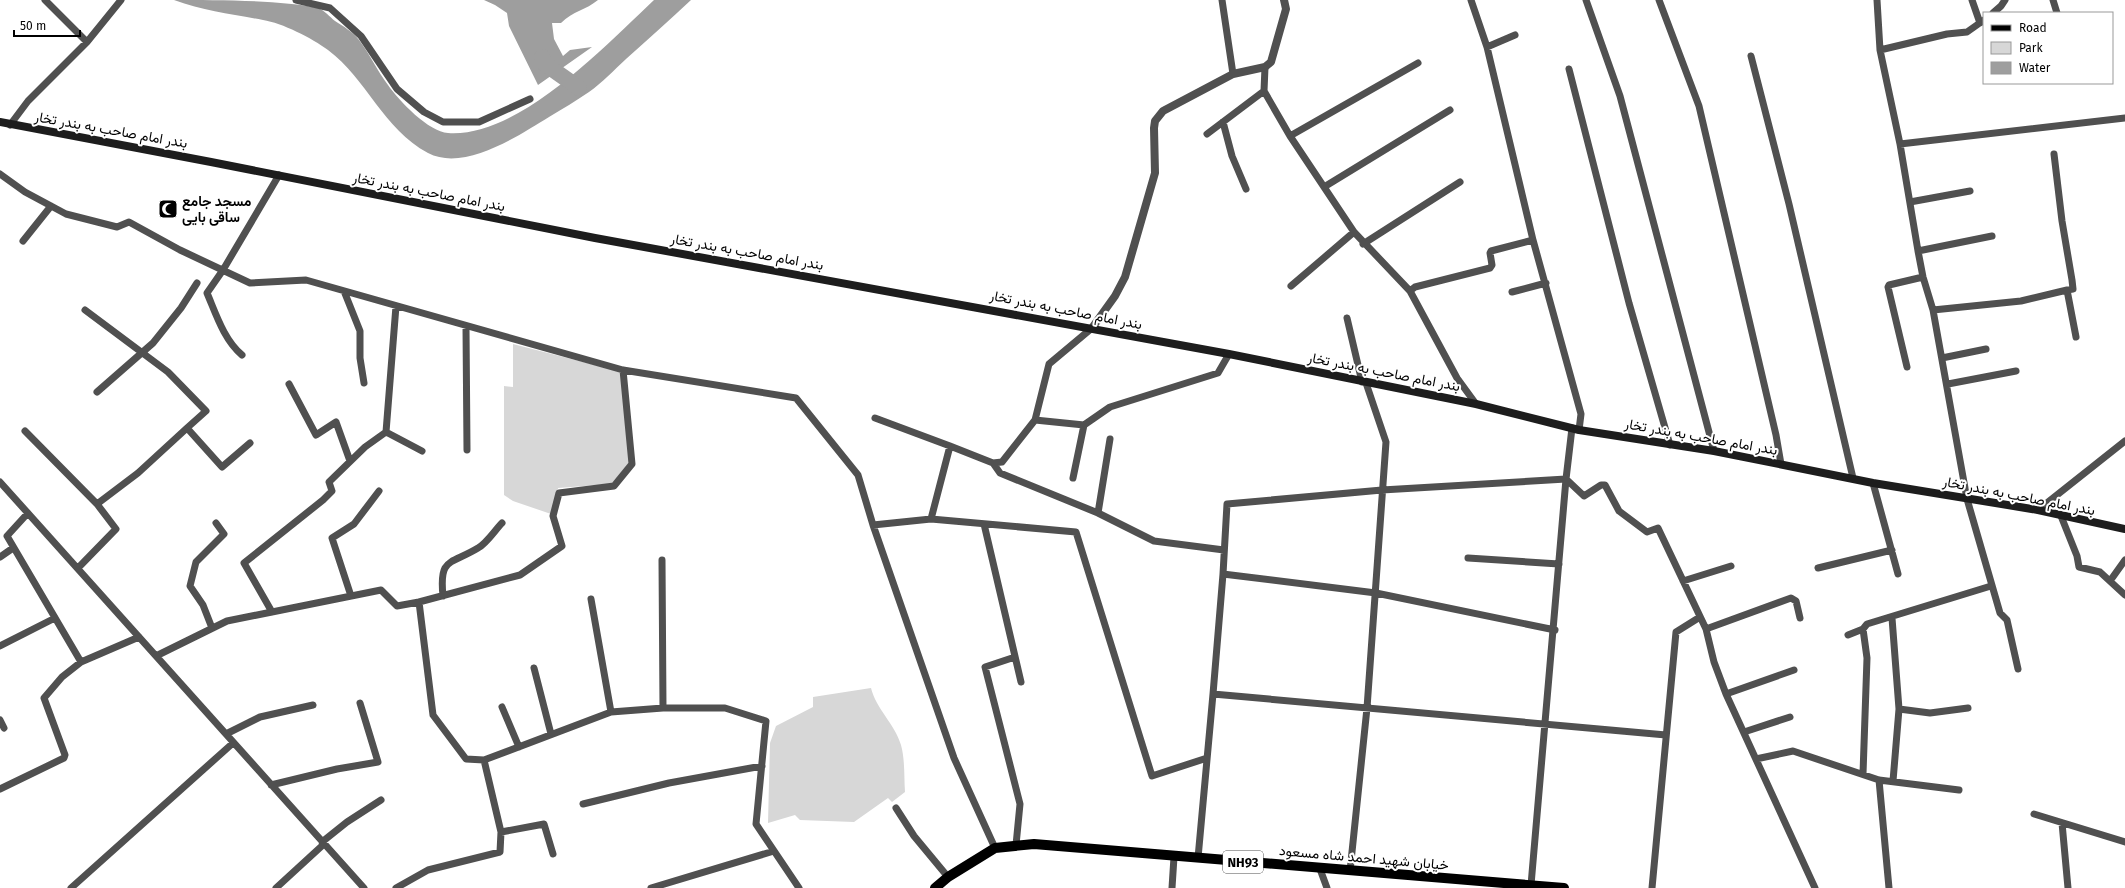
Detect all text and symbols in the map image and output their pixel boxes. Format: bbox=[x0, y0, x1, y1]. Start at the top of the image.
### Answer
scale bar bbox=[14, 12, 80, 38]
legend bbox=[1983, 12, 2113, 84]
text: 50 m bbox=[20, 19, 46, 33]
text: Road bbox=[2019, 21, 2047, 35]
text: Park bbox=[2019, 41, 2043, 55]
text: Water bbox=[2019, 61, 2051, 75]
street label: بندر امام صاحب به بندر تخار bbox=[32, 108, 189, 152]
street label: بندر امام صاحب به بندر تخار bbox=[350, 169, 507, 215]
place label: مسجد جامع ساقی بایی bbox=[182, 193, 252, 226]
mosque icon: مسجد جامع ساقی بایی bbox=[157, 198, 179, 220]
street label: بندر امام صاحب به بندر تخار bbox=[668, 230, 825, 274]
street label: بندر امام صاحب به بندر تخار bbox=[987, 287, 1144, 333]
street label: بندر امام صاحب به بندر تخار bbox=[1305, 349, 1462, 395]
street label: بندر امام صاحب به بندر تخار bbox=[1622, 415, 1779, 459]
street label: بندر امام صاحب به بندر تخار bbox=[1940, 473, 2097, 519]
street label: خیابان شهید احمد شاه مسعود bbox=[1278, 842, 1450, 874]
road number: NH93 bbox=[1223, 851, 1263, 873]

